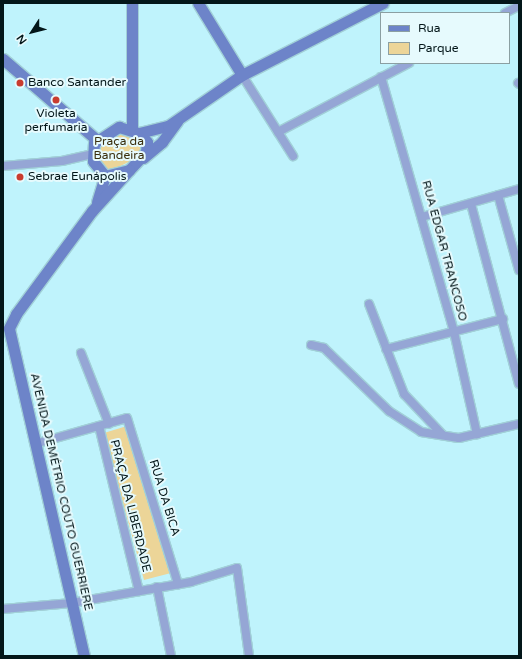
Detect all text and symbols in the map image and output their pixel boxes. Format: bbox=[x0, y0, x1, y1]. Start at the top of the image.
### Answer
north arrow bbox=[12, 12, 52, 52]
legend bbox=[380, 12, 510, 64]
text: Rua bbox=[418, 21, 441, 35]
text: N bbox=[14, 32, 30, 47]
text: Parque bbox=[418, 41, 459, 55]
place label: Banco Santander bbox=[28, 76, 126, 90]
marker: Banco Santander bbox=[15, 78, 25, 88]
marker: Violeta perfumaria bbox=[51, 95, 61, 105]
place label: Violeta perfumaria bbox=[25, 107, 87, 135]
park label: Praça da Bandeira bbox=[93, 135, 145, 163]
place label: Sebrae Eunápolis bbox=[28, 170, 126, 184]
marker: Sebrae Eunápolis bbox=[15, 172, 25, 182]
street label: RUA EDGAR TRANCOSO bbox=[418, 179, 470, 323]
street label: AVENIDA DEMÉTRIO COUTO GUERRIERE bbox=[27, 372, 95, 612]
street label: PRAÇA DA LIBERDADE bbox=[107, 438, 153, 574]
street label: RUA DA BICA bbox=[146, 458, 182, 538]

